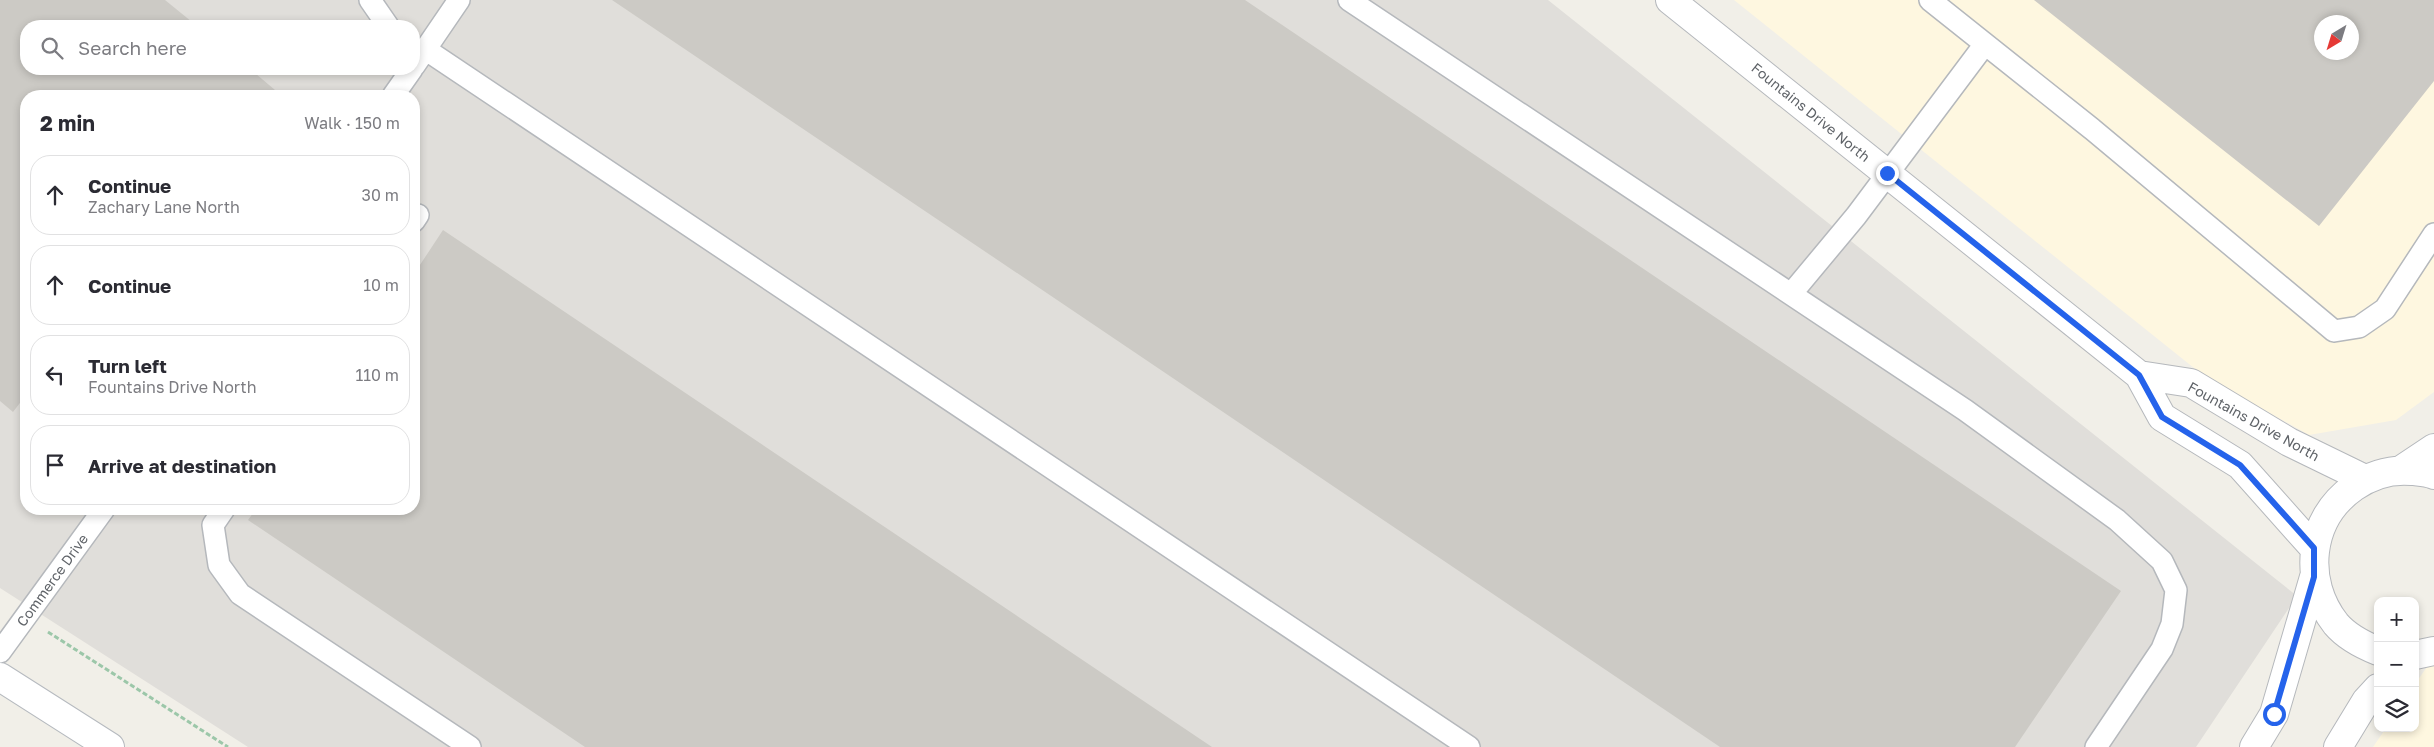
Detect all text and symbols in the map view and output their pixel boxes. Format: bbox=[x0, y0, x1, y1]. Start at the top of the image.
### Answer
north arrow bbox=[2314, 15, 2359, 60]
search box bbox=[20, 20, 420, 75]
icon: search bbox=[38, 34, 66, 62]
text: Search here bbox=[78, 36, 187, 59]
street label: Fountains Drive North bbox=[1748, 59, 1874, 165]
text: 2 min bbox=[40, 110, 95, 136]
text: Walk · 150 m bbox=[304, 113, 400, 133]
route end bbox=[1876, 162, 1899, 185]
text: Continue bbox=[88, 174, 171, 197]
icon: ahead bbox=[41, 181, 69, 209]
text: 30 m bbox=[362, 185, 399, 205]
text: Zachary Lane North bbox=[88, 197, 240, 217]
icon: ahead bbox=[41, 271, 69, 299]
text: Continue bbox=[88, 274, 171, 297]
text: 10 m bbox=[363, 275, 399, 295]
text: Turn left bbox=[88, 354, 167, 377]
icon: left bbox=[41, 361, 69, 389]
text: 110 m bbox=[355, 365, 399, 385]
text: Fountains Drive North bbox=[88, 377, 257, 397]
street label: Fountains Drive North bbox=[2185, 378, 2323, 464]
icon: arrive bbox=[41, 451, 69, 479]
text: Arrive at destination bbox=[88, 454, 276, 477]
street label: Commerce Drive bbox=[13, 530, 91, 630]
map controls bbox=[2374, 597, 2419, 732]
button: + bbox=[2374, 597, 2419, 642]
button: − bbox=[2374, 642, 2419, 687]
button: layers bbox=[2374, 687, 2419, 732]
route start bbox=[2263, 703, 2286, 726]

